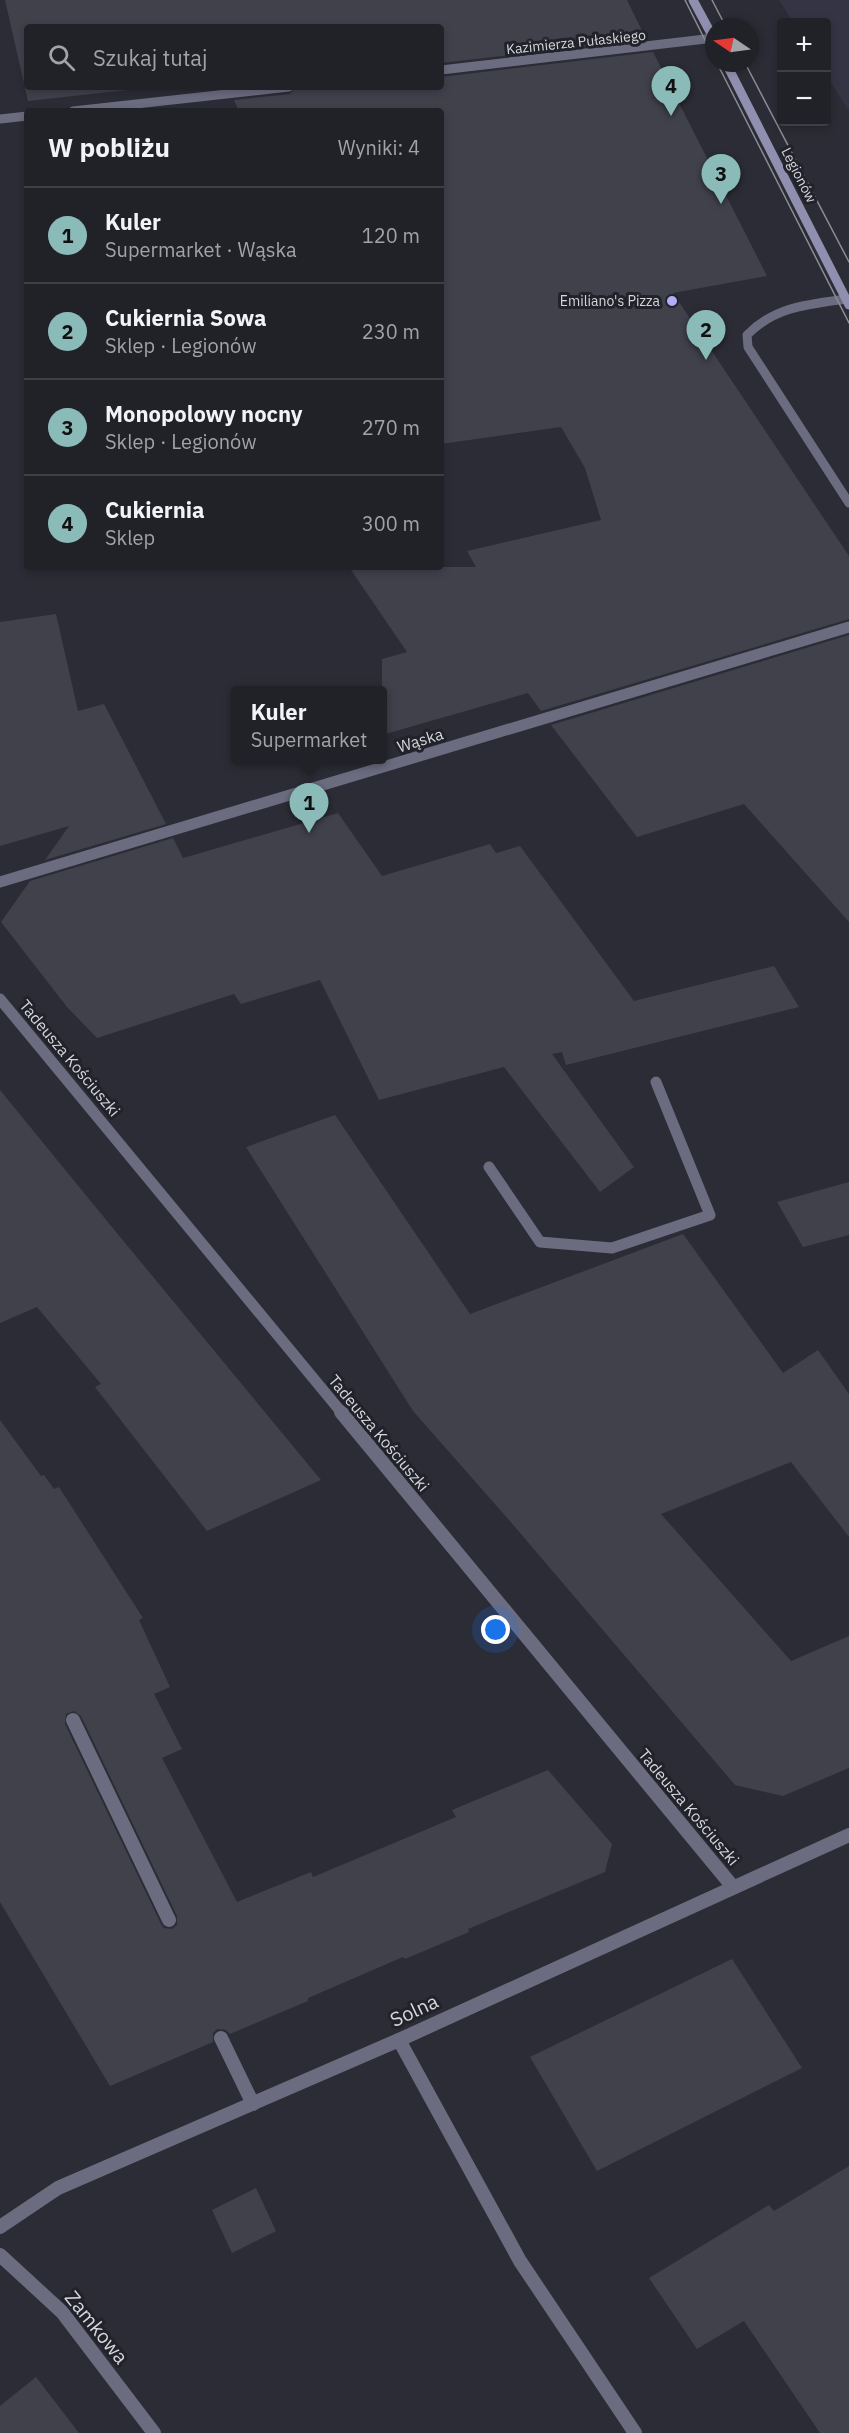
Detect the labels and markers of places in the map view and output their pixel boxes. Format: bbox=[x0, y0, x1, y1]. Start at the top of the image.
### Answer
pin: 4 bbox=[652, 66, 690, 116]
pin: 3 bbox=[702, 154, 740, 204]
place label: Emiliano's Pizza bbox=[560, 292, 661, 310]
marker: Emiliano's Pizza bbox=[665, 294, 679, 308]
pin: 2 bbox=[686, 310, 726, 360]
pin: 1 bbox=[290, 784, 328, 833]

